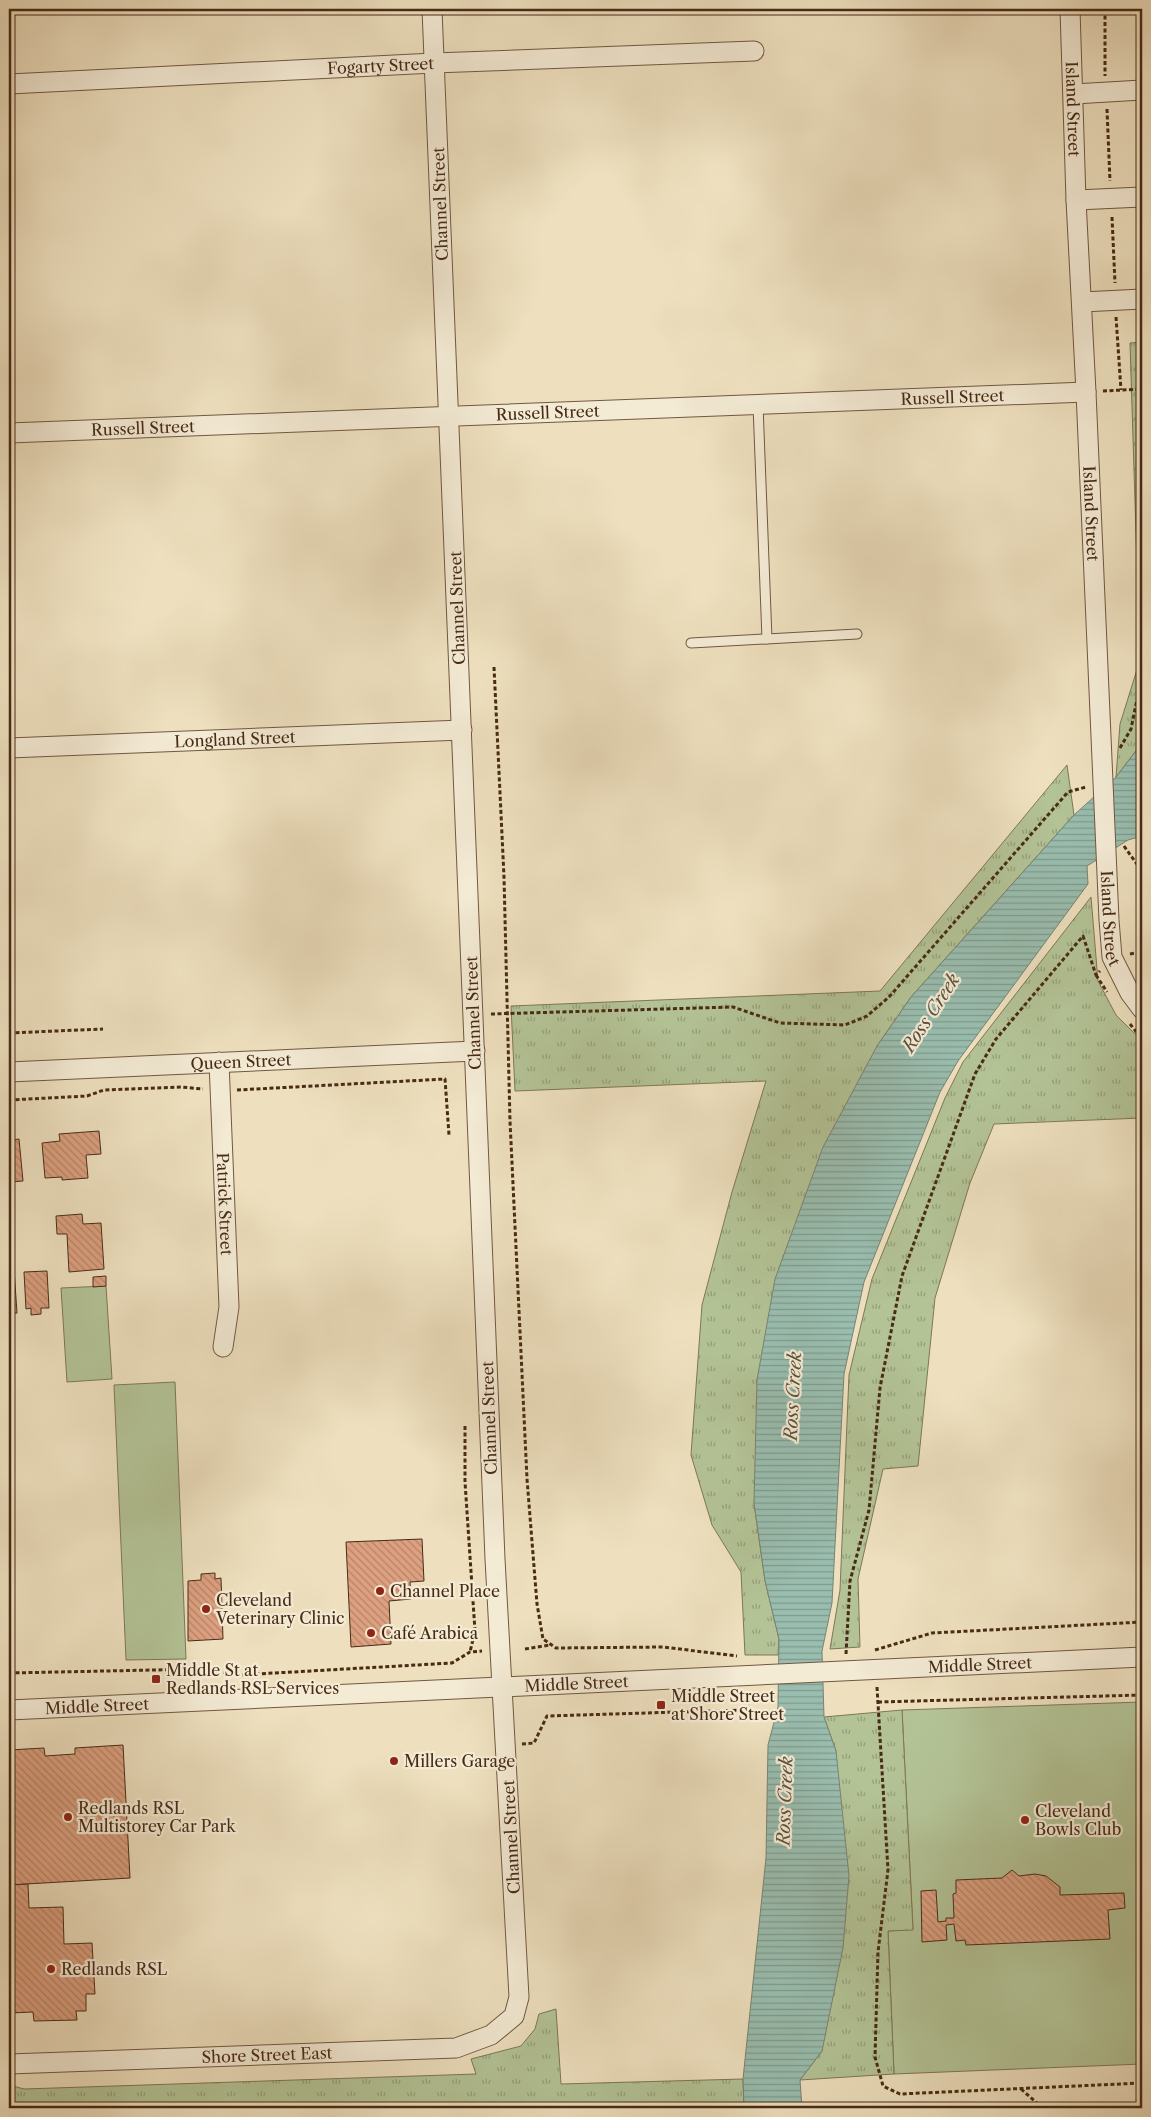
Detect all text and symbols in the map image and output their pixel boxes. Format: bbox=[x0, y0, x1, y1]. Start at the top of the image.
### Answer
street label: Fogarty Street bbox=[327, 53, 435, 78]
street label: Island Street bbox=[1062, 61, 1085, 157]
street label: Channel Street bbox=[428, 146, 452, 261]
street label: Russell Street bbox=[900, 385, 1005, 409]
street label: Russell Street bbox=[495, 401, 600, 424]
street label: Russell Street bbox=[91, 416, 195, 440]
street label: Island Street bbox=[1079, 465, 1103, 562]
street label: Channel Street bbox=[445, 550, 469, 665]
street label: Longland Street bbox=[174, 727, 296, 751]
street label: Island Street bbox=[1097, 870, 1125, 970]
street label: Channel Street bbox=[461, 955, 485, 1070]
water label: Ross Creek bbox=[896, 969, 965, 1058]
street label: Queen Street bbox=[190, 1049, 292, 1074]
street label: Patrick Street bbox=[213, 1152, 237, 1256]
water label: Ross Creek bbox=[780, 1350, 806, 1443]
street label: Channel Street bbox=[477, 1360, 501, 1475]
place label: Channel Place bbox=[390, 1581, 500, 1601]
marker: Channel Place bbox=[374, 1585, 386, 1597]
place label: Cleveland Veterinary Clinic bbox=[215, 1590, 344, 1628]
marker: Cleveland Veterinary Clinic bbox=[200, 1603, 212, 1615]
place label: Café Arabica bbox=[381, 1623, 479, 1643]
marker: Café Arabica bbox=[365, 1627, 377, 1639]
street label: Middle Street bbox=[928, 1652, 1033, 1677]
place label: Middle St at Redlands RSL Services bbox=[166, 1660, 339, 1698]
street label: Middle Street bbox=[524, 1671, 629, 1696]
marker: Middle St at Redlands RSL Services bbox=[150, 1673, 162, 1685]
place label: Middle Street at Shore Street bbox=[671, 1686, 784, 1724]
street label: Middle Street bbox=[45, 1693, 150, 1718]
marker: Middle Street at Shore Street bbox=[655, 1699, 667, 1711]
place label: Millers Garage bbox=[404, 1751, 515, 1771]
marker: Millers Garage bbox=[388, 1755, 400, 1767]
water label: Ross Creek bbox=[772, 1756, 798, 1848]
street label: Channel Street bbox=[498, 1779, 524, 1895]
place label: Redlands RSL Multistorey Car Park bbox=[78, 1798, 236, 1836]
place label: Cleveland Bowls Club bbox=[1035, 1801, 1121, 1839]
marker: Redlands RSL Multistorey Car Park bbox=[62, 1811, 74, 1823]
marker: Cleveland Bowls Club bbox=[1019, 1814, 1031, 1826]
place label: Redlands RSL bbox=[61, 1959, 168, 1979]
marker: Redlands RSL bbox=[45, 1963, 57, 1975]
street label: Shore Street East bbox=[201, 2042, 333, 2067]

